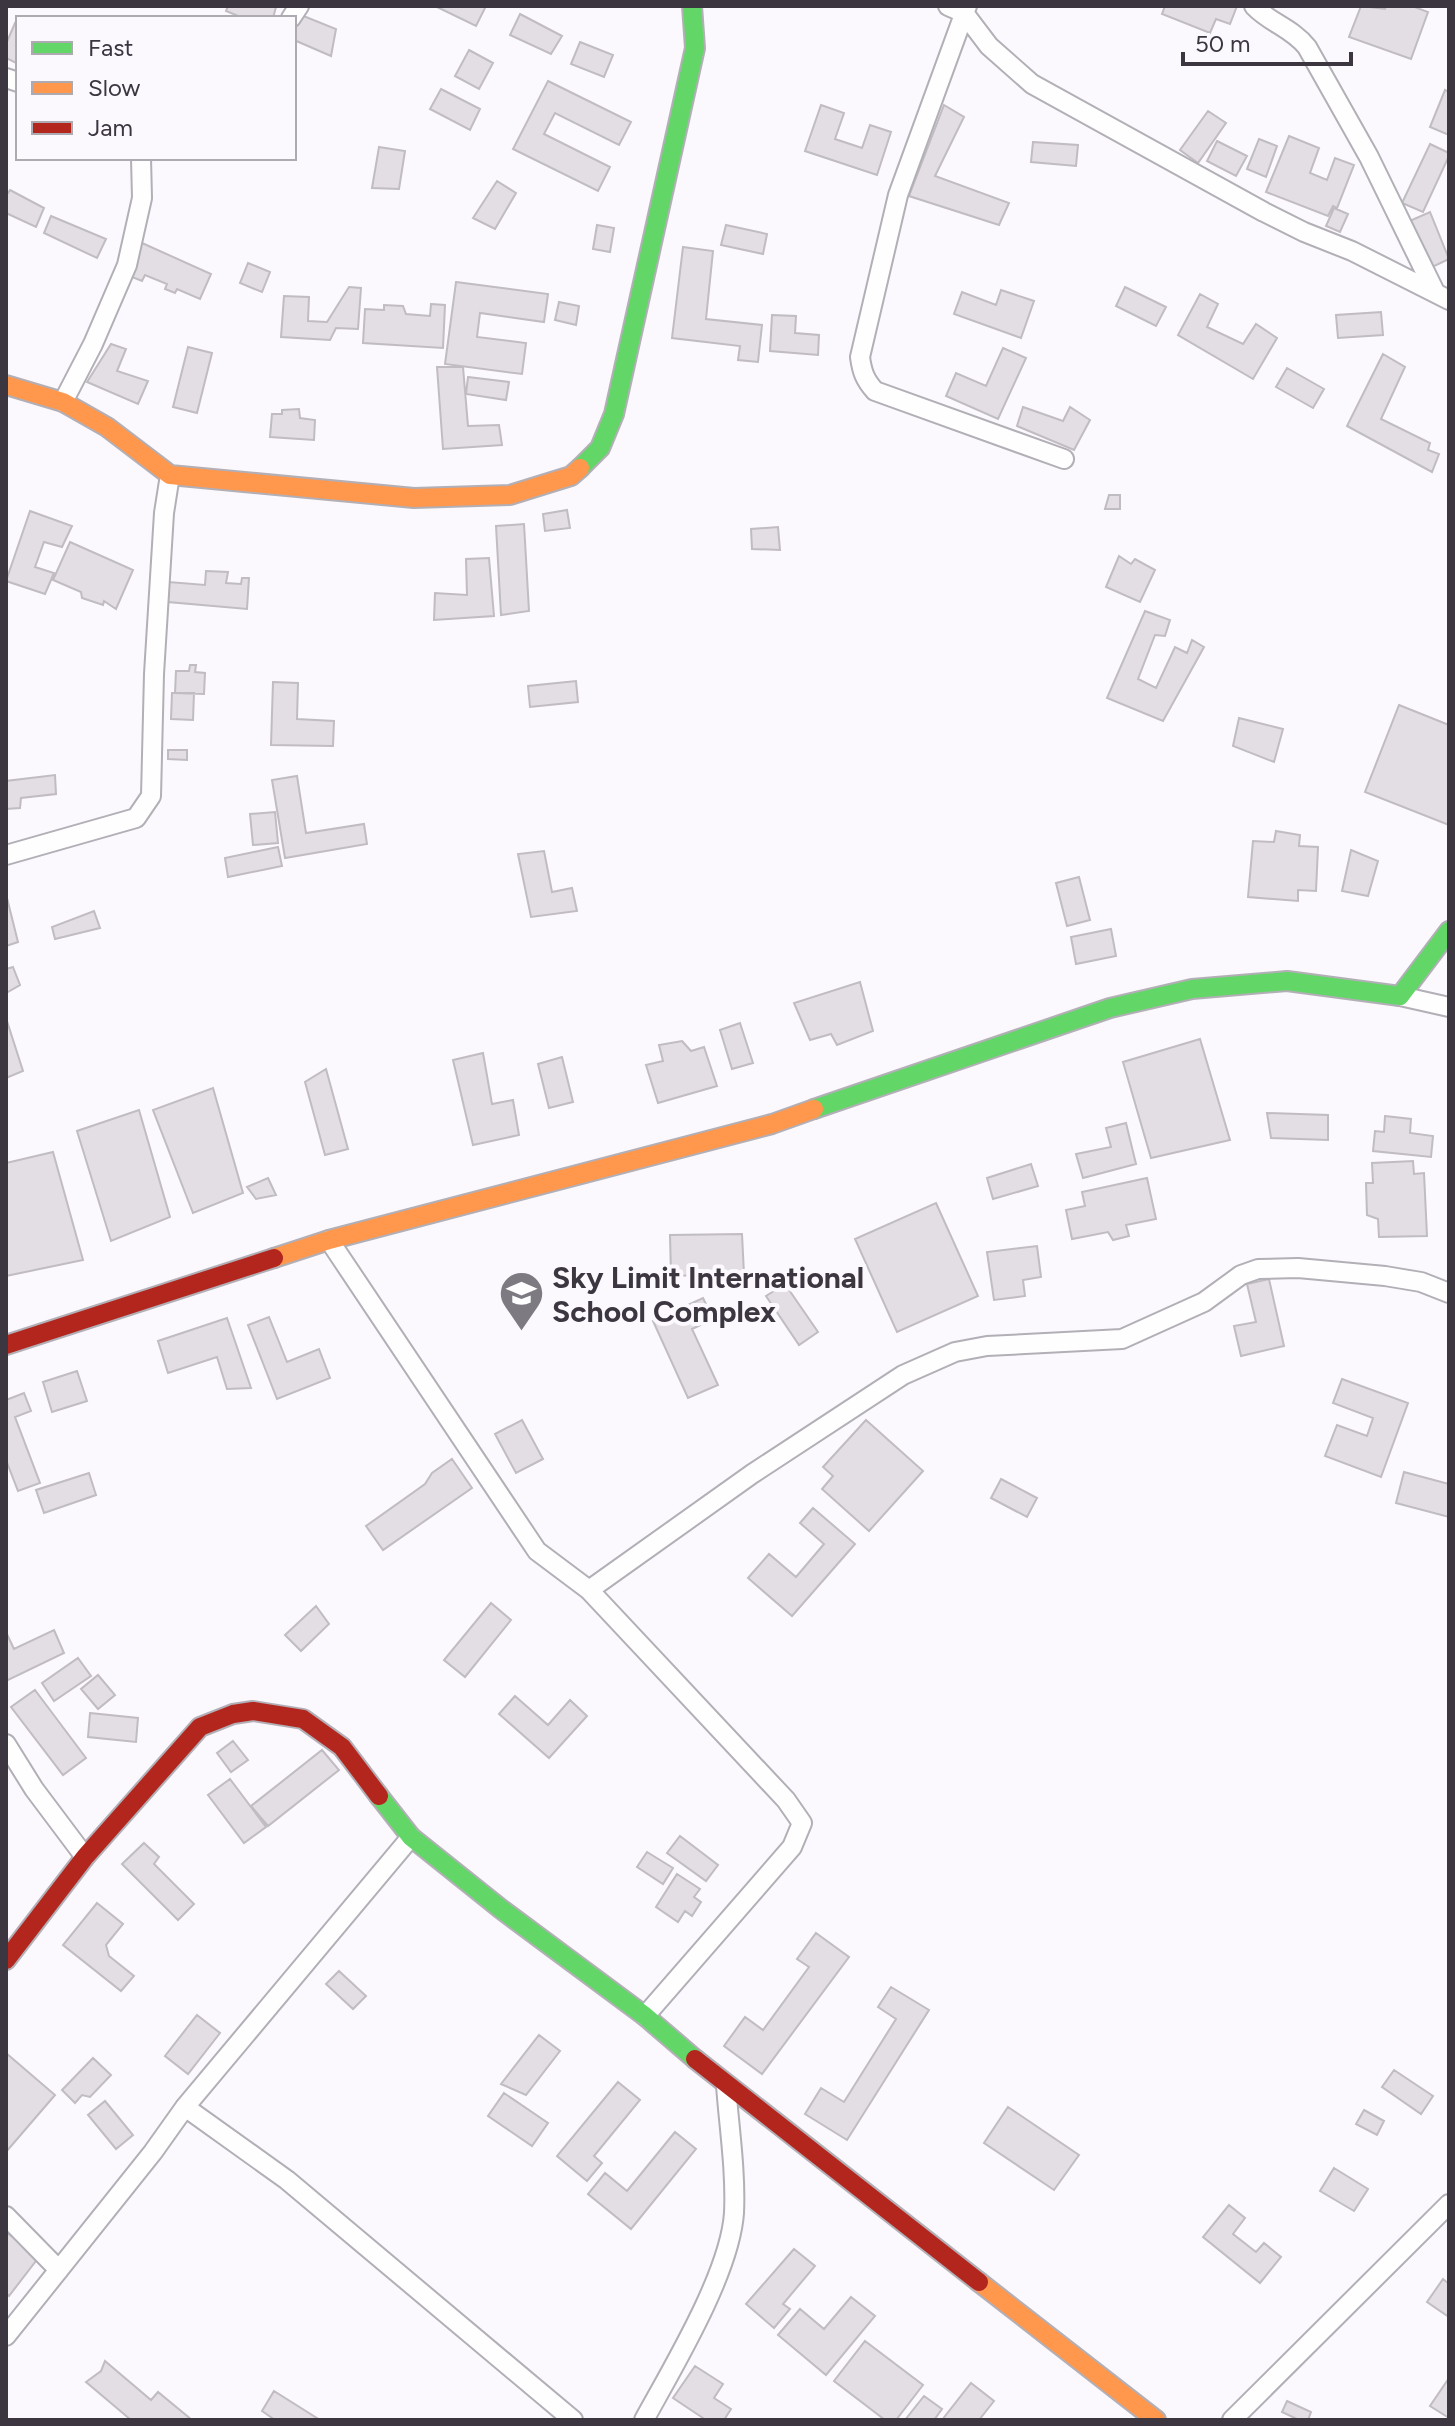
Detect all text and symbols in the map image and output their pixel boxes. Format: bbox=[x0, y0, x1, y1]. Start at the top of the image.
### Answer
legend bbox=[16, 16, 296, 160]
scale bar bbox=[1183, 16, 1351, 66]
text: 50 m bbox=[1195, 29, 1251, 58]
text: Fast bbox=[88, 33, 133, 62]
text: Slow bbox=[88, 73, 141, 102]
text: Jam bbox=[88, 113, 133, 142]
place label: Sky Limit International School Complex bbox=[552, 1259, 864, 1330]
school or university icon: Sky Limit International School Complex bbox=[497, 1270, 545, 1333]

